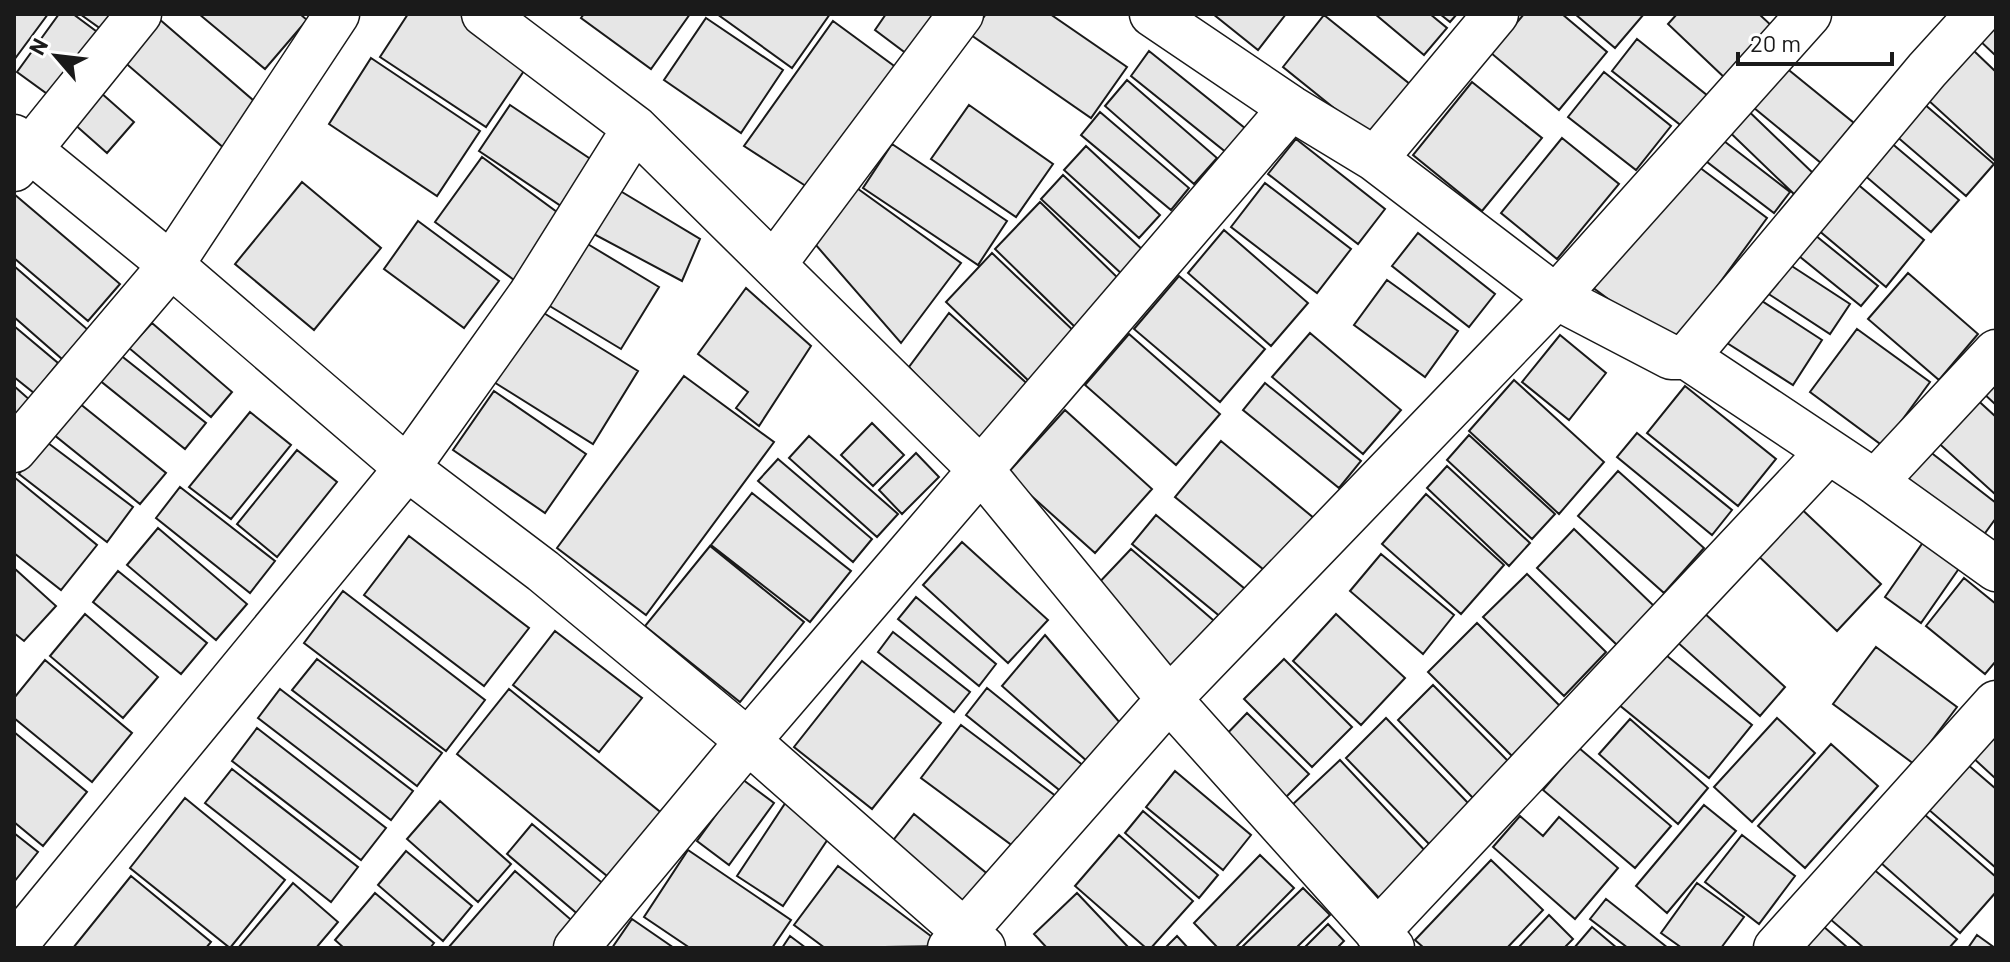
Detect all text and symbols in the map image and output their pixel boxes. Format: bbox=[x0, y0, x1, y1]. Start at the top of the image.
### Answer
north arrow bbox=[16, 16, 96, 96]
scale bar bbox=[1738, 16, 1892, 66]
text: 20 m bbox=[1750, 28, 1801, 57]
text: N bbox=[23, 34, 52, 59]

